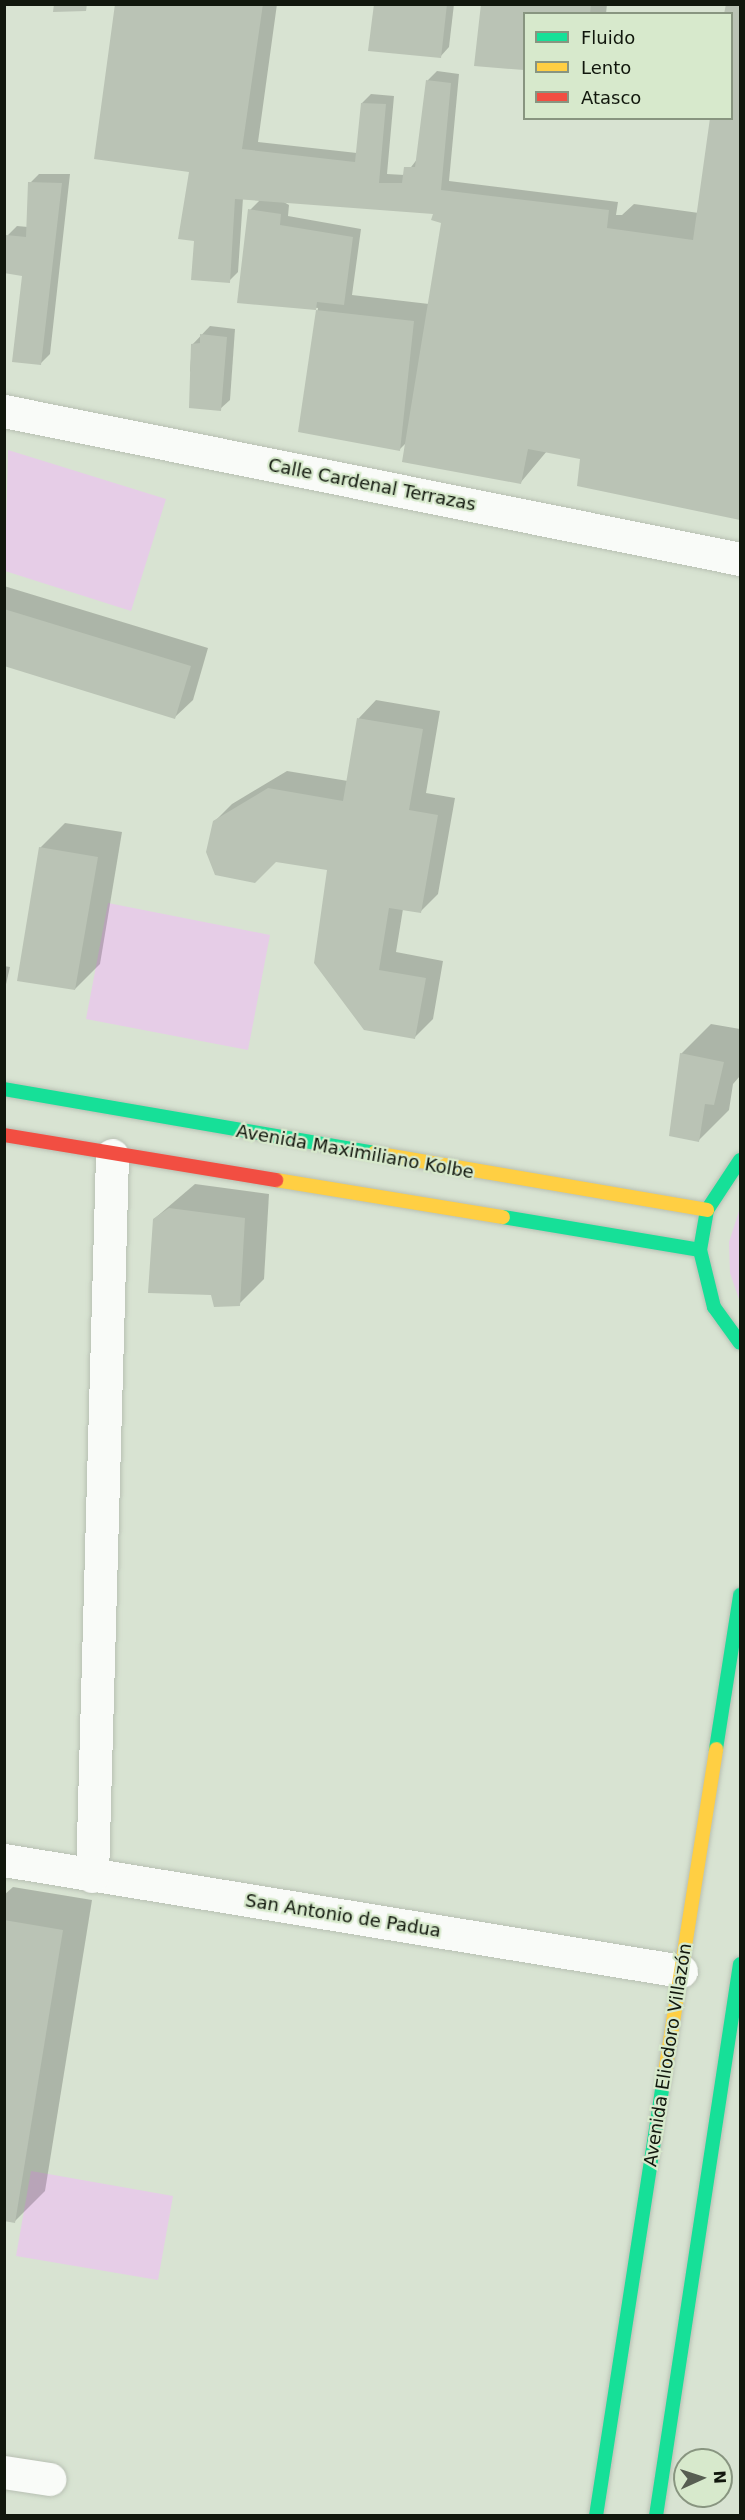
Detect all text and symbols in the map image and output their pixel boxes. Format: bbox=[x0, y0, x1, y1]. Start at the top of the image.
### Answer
legend bbox=[523, 12, 733, 120]
text: Fluido bbox=[581, 27, 635, 48]
text: Lento bbox=[581, 57, 631, 78]
text: Atasco bbox=[581, 87, 641, 108]
street label: Calle Cardenal Terrazas bbox=[266, 454, 478, 516]
street label: Avenida Maximiliano Kolbe bbox=[234, 1120, 476, 1184]
street label: San Antonio de Padua bbox=[244, 1890, 442, 1942]
street label: Avenida Eliodoro Villazón bbox=[640, 1942, 696, 2168]
north arrow bbox=[673, 2448, 733, 2508]
text: N bbox=[710, 2470, 729, 2484]

